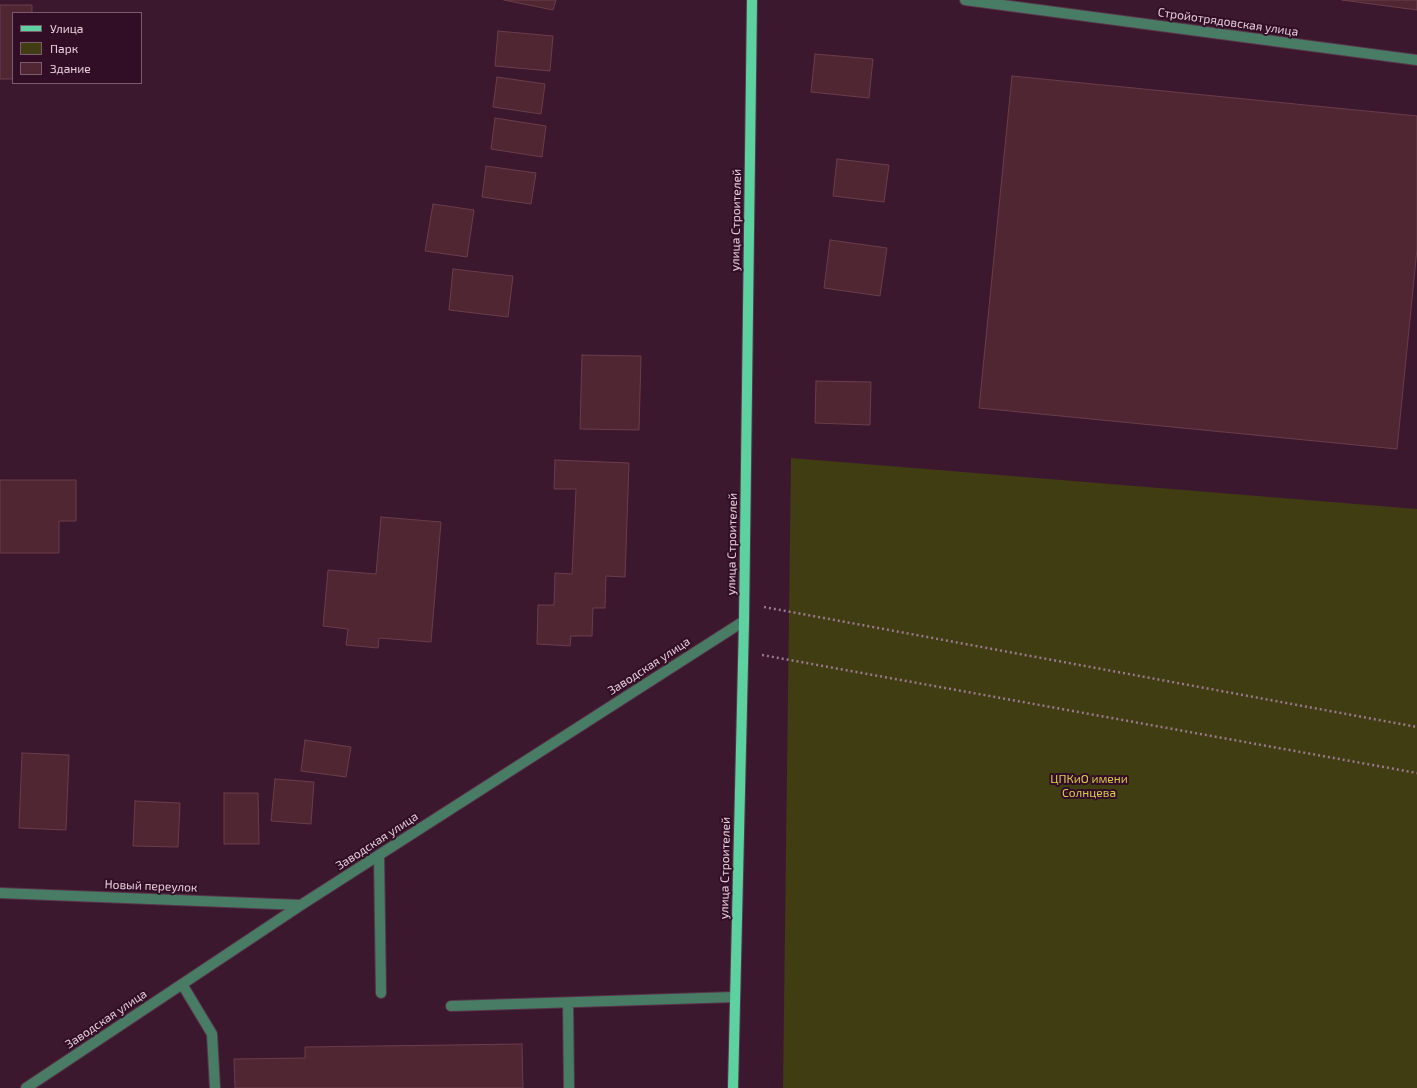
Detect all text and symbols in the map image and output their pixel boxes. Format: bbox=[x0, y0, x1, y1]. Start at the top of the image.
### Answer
street label: Стройотрядовская улица bbox=[1157, 5, 1299, 39]
legend bbox=[12, 12, 142, 84]
text: Улица bbox=[50, 21, 83, 35]
text: Парк bbox=[50, 41, 78, 55]
text: Здание bbox=[50, 61, 91, 75]
street label: улица Строителей bbox=[728, 169, 744, 271]
street label: улица Строителей bbox=[724, 493, 740, 595]
street label: Заводская улица bbox=[605, 634, 693, 698]
park label: ЦПКиО имени Солнцева bbox=[1050, 772, 1128, 800]
street label: Заводская улица bbox=[333, 809, 421, 873]
street label: улица Строителей bbox=[717, 817, 733, 919]
street label: Новый переулок bbox=[104, 877, 198, 895]
street label: Заводская улица bbox=[63, 986, 149, 1052]

